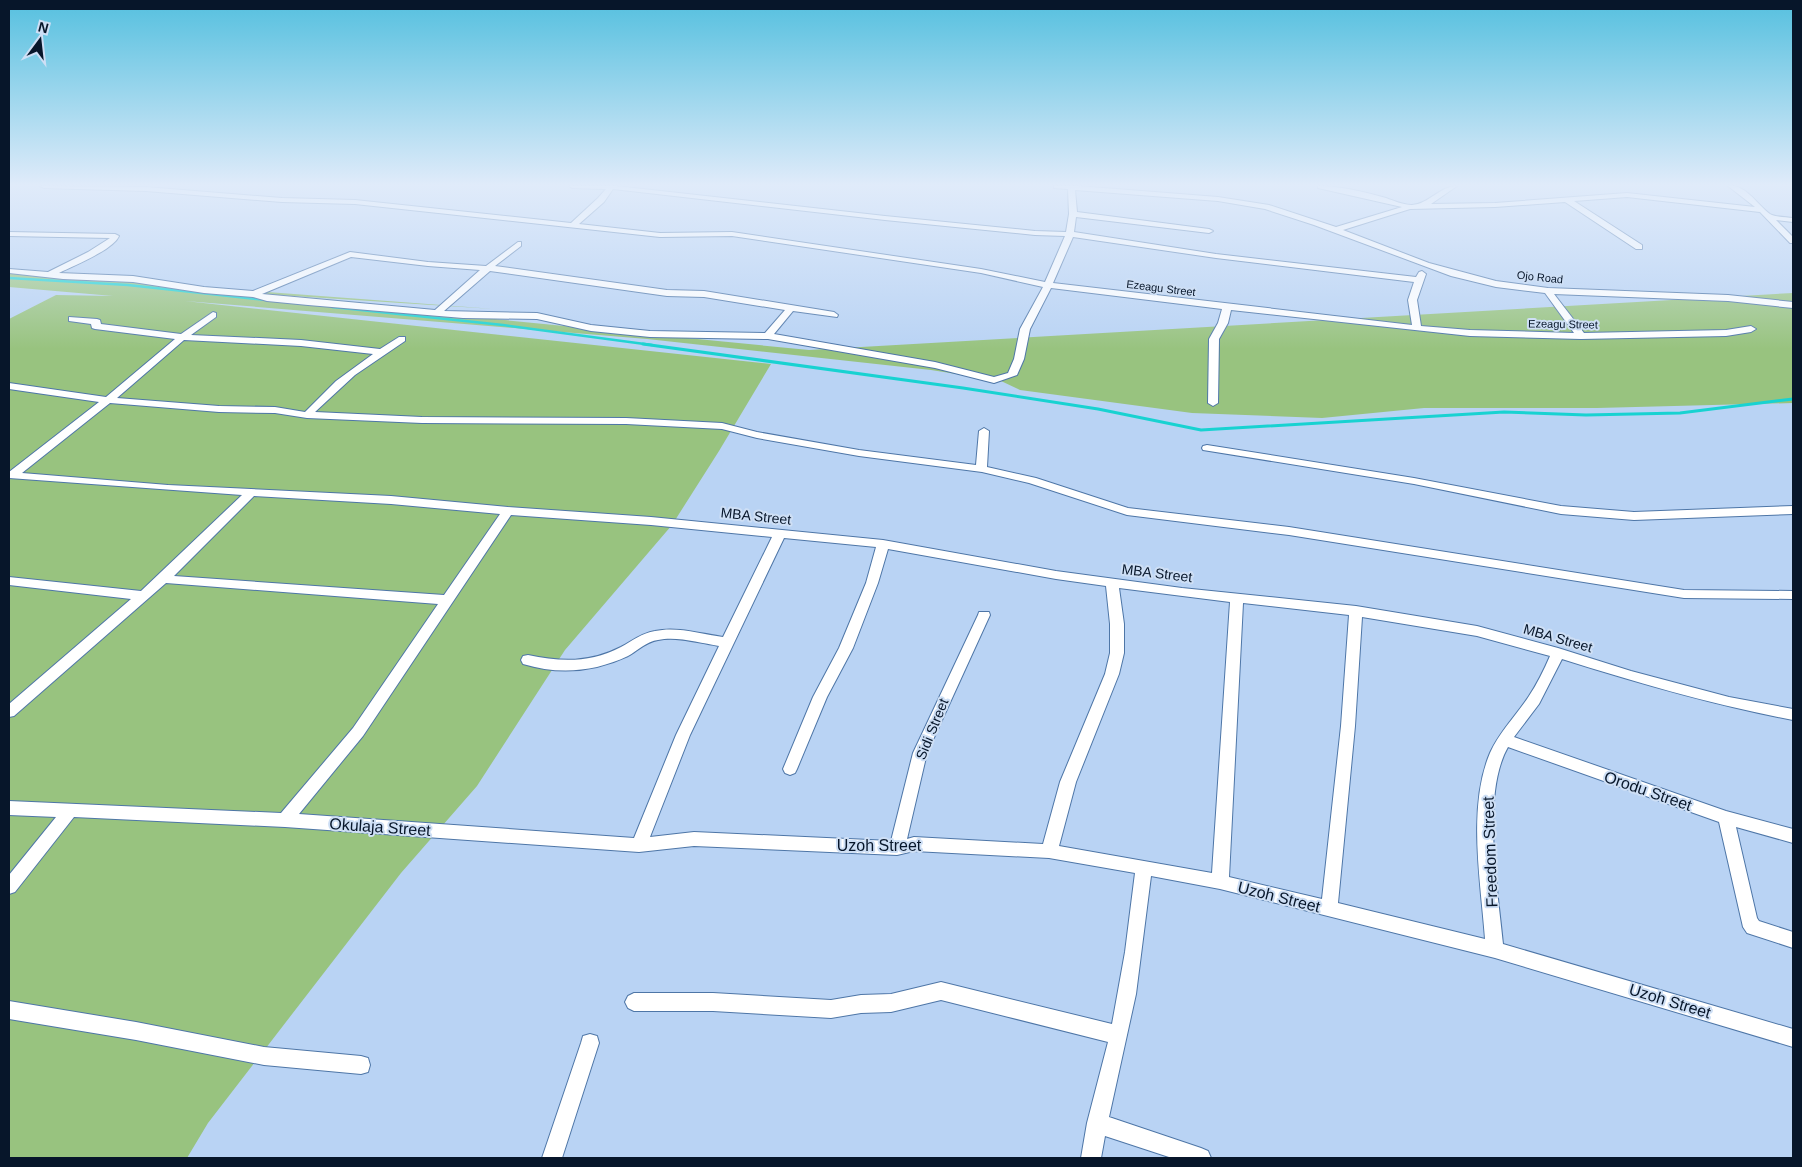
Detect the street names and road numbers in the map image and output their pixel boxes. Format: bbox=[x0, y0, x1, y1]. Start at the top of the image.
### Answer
street label: Ojo Road bbox=[1516, 269, 1564, 285]
street label: Ezeagu Street bbox=[1126, 278, 1196, 298]
street label: Ezeagu Street bbox=[1528, 317, 1598, 331]
street label: MBA Street bbox=[720, 504, 792, 528]
street label: MBA Street bbox=[1121, 561, 1193, 585]
street label: MBA Street bbox=[1522, 621, 1594, 655]
street label: Sidi Street bbox=[912, 696, 952, 762]
street label: Orodu Street bbox=[1602, 768, 1695, 814]
street label: Freedom Street bbox=[1480, 796, 1500, 908]
street label: Okulaja Street bbox=[329, 815, 432, 839]
street label: Uzoh Street bbox=[837, 837, 922, 854]
street label: Uzoh Street bbox=[1236, 879, 1323, 916]
street label: Uzoh Street bbox=[1627, 981, 1713, 1022]

